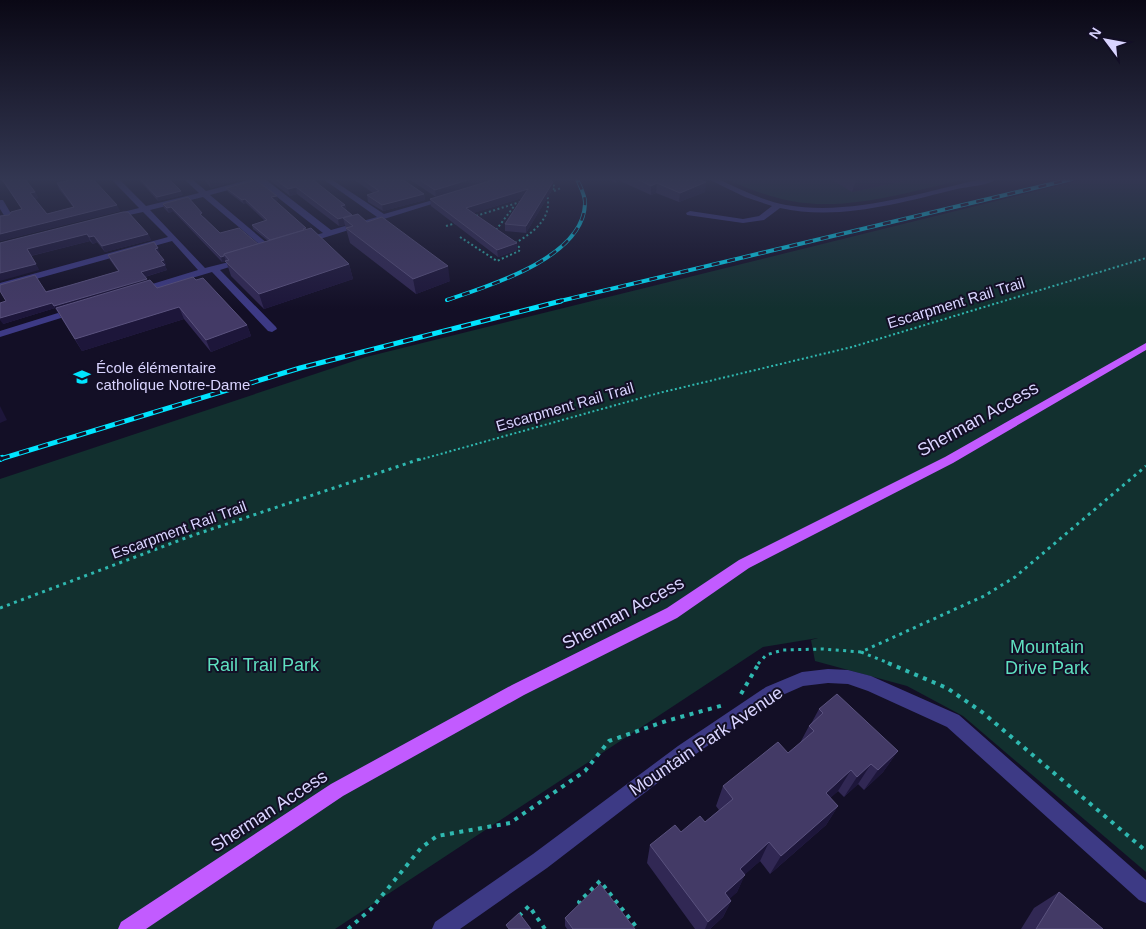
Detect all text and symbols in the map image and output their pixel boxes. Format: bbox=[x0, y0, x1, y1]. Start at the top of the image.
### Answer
north arrow bbox=[1081, 15, 1131, 65]
text: N bbox=[1086, 25, 1104, 42]
street label: Escarpment Rail Trail bbox=[885, 274, 1026, 331]
place label: École élémentaire catholique Notre-Dame bbox=[96, 359, 250, 393]
school or university icon: École élémentaire catholique Notre-Dame bbox=[72, 367, 92, 387]
street label: Sherman Access bbox=[914, 378, 1042, 460]
street label: Escarpment Rail Trail bbox=[494, 379, 636, 434]
street label: Escarpment Rail Trail bbox=[109, 497, 249, 562]
street label: Sherman Access bbox=[559, 572, 687, 654]
park label: Mountain Drive Park bbox=[1005, 637, 1090, 678]
park label: Rail Trail Park bbox=[207, 655, 320, 675]
street label: Mountain Park Avenue bbox=[625, 682, 787, 800]
street label: Sherman Access bbox=[207, 766, 331, 856]

